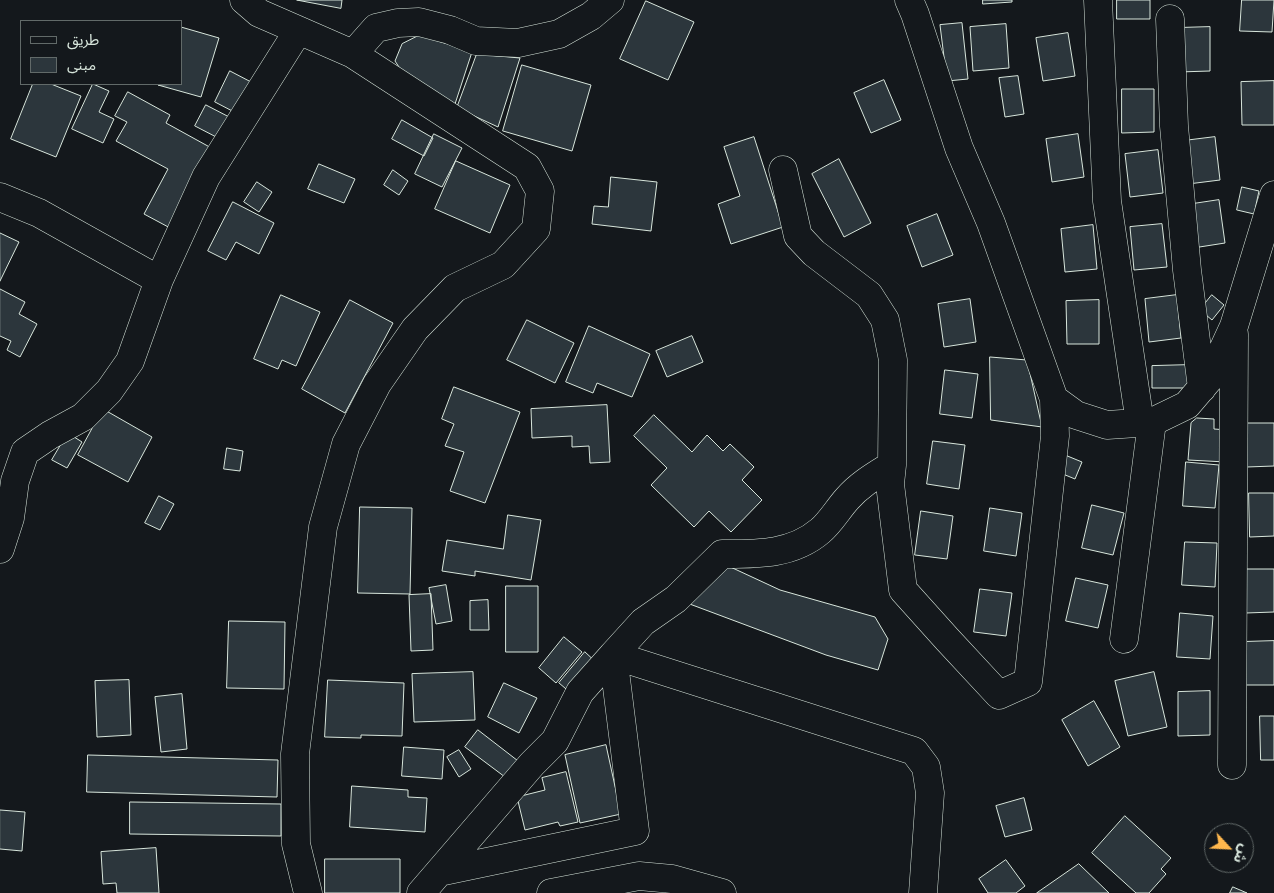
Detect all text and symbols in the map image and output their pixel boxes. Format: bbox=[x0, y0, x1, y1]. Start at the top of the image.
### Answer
legend bbox=[20, 20, 182, 85]
text: طريق bbox=[67, 29, 99, 50]
text: مبنى bbox=[67, 54, 96, 75]
north arrow bbox=[1204, 823, 1254, 873]
text: ش bbox=[1229, 841, 1255, 867]

